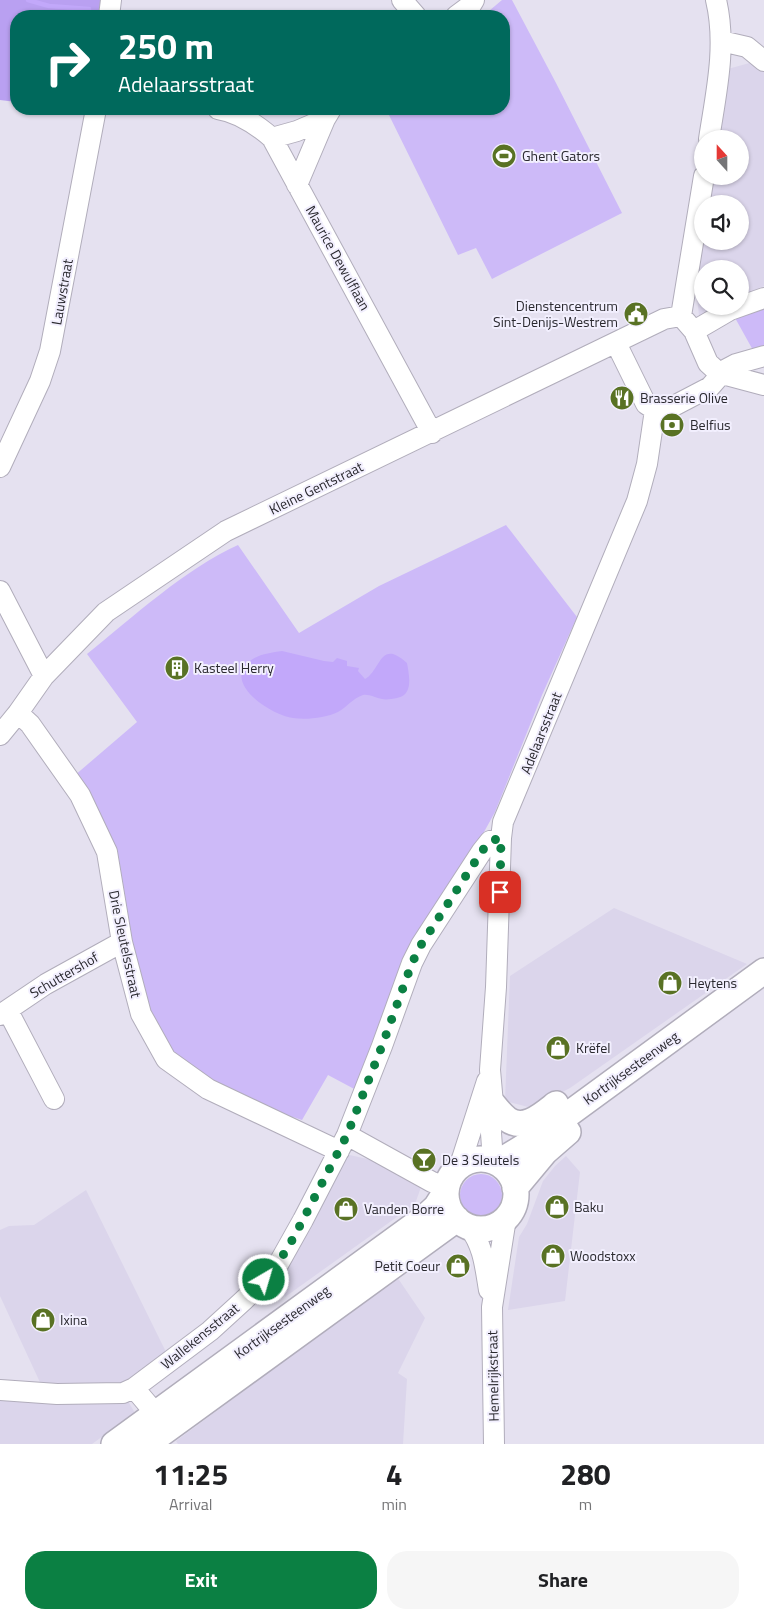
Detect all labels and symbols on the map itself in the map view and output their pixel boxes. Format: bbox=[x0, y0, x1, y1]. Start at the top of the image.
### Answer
north arrow bbox=[694, 130, 749, 185]
sports icon: Ghent Gators bbox=[491, 143, 517, 169]
place label: Ghent Gators bbox=[522, 145, 600, 166]
street label: Maurice Dewulflaan bbox=[301, 201, 376, 314]
street label: Lauwstraat bbox=[45, 257, 78, 327]
place label: Dienstencentrum Sint-Denijs-Westrem bbox=[493, 295, 618, 332]
public building icon: Dienstencentrum Sint-Denijs-Westrem bbox=[623, 301, 649, 327]
restaurant icon: Brasserie Olive bbox=[609, 385, 635, 411]
place label: Brasserie Olive bbox=[640, 387, 728, 408]
bank icon: Belfius bbox=[659, 412, 685, 438]
place label: Belfius bbox=[690, 414, 731, 435]
street label: Kleine Gentstraat bbox=[265, 456, 366, 519]
building icon: Kasteel Herry bbox=[164, 655, 190, 681]
place label: Kasteel Herry bbox=[194, 657, 274, 678]
street label: Adelaarsstraat bbox=[515, 689, 567, 777]
pin bbox=[479, 871, 521, 913]
street label: Drie Sleutelsstraat bbox=[104, 888, 147, 1000]
street label: Schuttershof bbox=[25, 946, 102, 1003]
shop icon: Heytens bbox=[657, 970, 683, 996]
place label: Heytens bbox=[688, 972, 737, 993]
street label: Kortrijksesteenweg bbox=[578, 1026, 683, 1110]
shop icon: Krëfel bbox=[545, 1035, 571, 1061]
place label: Krëfel bbox=[576, 1037, 611, 1058]
bar icon: De 3 Sleutels bbox=[411, 1147, 437, 1173]
place label: De 3 Sleutels bbox=[442, 1149, 519, 1170]
shop icon: Baku bbox=[544, 1194, 570, 1220]
shop icon: Vanden Borre bbox=[333, 1196, 359, 1222]
place label: Baku bbox=[574, 1196, 604, 1217]
place label: Vanden Borre bbox=[364, 1198, 444, 1219]
shop icon: Woodstoxx bbox=[540, 1243, 566, 1269]
place label: Woodstoxx bbox=[570, 1245, 636, 1266]
position arrow bbox=[237, 1253, 289, 1305]
shop icon: Petit Coeur bbox=[445, 1253, 471, 1279]
place label: Petit Coeur bbox=[375, 1255, 440, 1276]
street label: Kortrijksesteenweg bbox=[229, 1280, 334, 1364]
street label: Wallekensstraat bbox=[156, 1297, 243, 1374]
shop icon: Ixina bbox=[30, 1307, 56, 1333]
place label: Ixina bbox=[60, 1309, 87, 1330]
street label: Hemelrijkstraat bbox=[481, 1330, 504, 1422]

